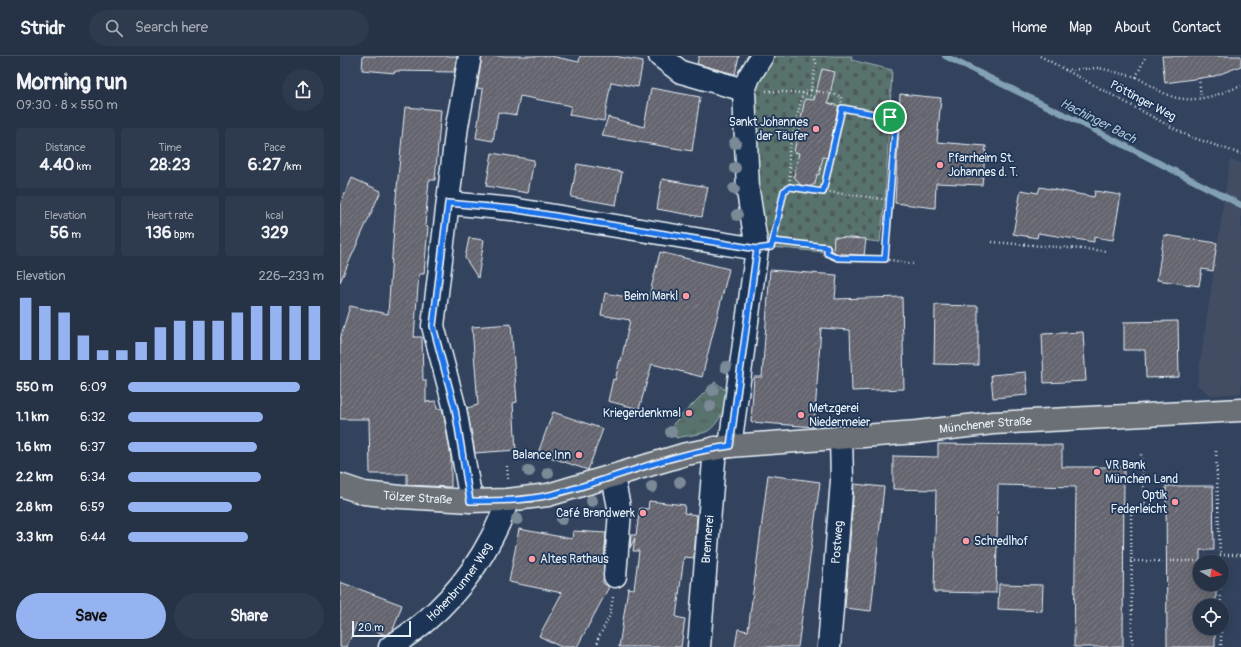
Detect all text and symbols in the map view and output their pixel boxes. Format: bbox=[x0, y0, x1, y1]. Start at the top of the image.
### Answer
search box bbox=[89, 10, 369, 46]
text: Stridr bbox=[20, 16, 65, 40]
icon: search bbox=[103, 17, 125, 39]
text: Search here bbox=[135, 18, 208, 37]
text: Home bbox=[1012, 19, 1047, 36]
text: Map bbox=[1069, 19, 1092, 36]
text: About bbox=[1114, 19, 1150, 36]
text: Contact bbox=[1172, 19, 1221, 36]
text: Morning run bbox=[16, 68, 127, 96]
button: share bbox=[282, 69, 324, 111]
street label: Pöttinger Weg bbox=[1107, 77, 1179, 125]
water label: Hachinger Bach bbox=[1057, 95, 1139, 147]
text: 09:30 · 8 × 550 m bbox=[16, 97, 118, 113]
pin bbox=[873, 100, 907, 134]
icon: arrive bbox=[879, 106, 901, 128]
place label: Sankt Johannes der Täufer bbox=[729, 115, 809, 144]
marker: Sankt Johannes der Täufer bbox=[811, 124, 821, 134]
text: Distance bbox=[45, 141, 85, 154]
text: Time bbox=[158, 141, 181, 154]
text: Pace bbox=[264, 141, 286, 154]
place label: Pfarrheim St. Johannes d. T. bbox=[948, 151, 1018, 180]
text: 4.40 bbox=[39, 154, 74, 175]
text: 28:23 bbox=[149, 154, 191, 175]
text: 6:27 bbox=[248, 154, 281, 175]
text: km bbox=[74, 160, 91, 173]
text: /km bbox=[281, 160, 301, 173]
marker: Pfarrheim St. Johannes d. T. bbox=[935, 160, 945, 170]
text: Elevation bbox=[44, 209, 86, 222]
text: Heart rate bbox=[147, 209, 193, 222]
text: kcal bbox=[266, 209, 284, 222]
text: 56 bbox=[50, 222, 69, 243]
text: 136 bbox=[146, 222, 172, 243]
text: 329 bbox=[261, 222, 289, 243]
text: m bbox=[69, 228, 81, 241]
text: bpm bbox=[172, 228, 194, 241]
text: Elevation bbox=[16, 268, 66, 284]
text: 226–233 m bbox=[258, 268, 324, 284]
place label: Beim Markl bbox=[624, 289, 678, 304]
marker: Beim Markl bbox=[681, 291, 691, 301]
text: 550 m bbox=[16, 379, 53, 395]
text: 6:09 bbox=[80, 379, 107, 395]
place label: Metzgerei Niedermeier bbox=[809, 401, 871, 430]
place label: Kriegerdenkmal bbox=[603, 406, 681, 421]
marker: Kriegerdenkmal bbox=[684, 408, 694, 418]
text: 1.1 km bbox=[16, 409, 49, 425]
text: 6:32 bbox=[80, 409, 106, 425]
marker: Metzgerei Niedermeier bbox=[796, 410, 806, 420]
street label: Münchener Straße bbox=[938, 413, 1032, 437]
text: 1.6 km bbox=[16, 439, 51, 455]
text: 6:37 bbox=[80, 439, 105, 455]
place label: Balance Inn bbox=[512, 448, 571, 463]
marker: Balance Inn bbox=[574, 450, 584, 460]
place label: VR Bank München Land bbox=[1105, 458, 1178, 487]
marker: VR Bank München Land bbox=[1092, 467, 1102, 477]
text: 2.2 km bbox=[16, 469, 53, 485]
text: 6:34 bbox=[80, 469, 106, 485]
street label: Tölzer Straße bbox=[382, 488, 453, 507]
place label: Optik Federleicht bbox=[1111, 488, 1167, 517]
marker: Optik Federleicht bbox=[1170, 497, 1180, 507]
text: 2.8 km bbox=[16, 499, 52, 515]
text: 6:59 bbox=[80, 499, 105, 515]
place label: Café Brandwerk bbox=[556, 506, 635, 521]
marker: Café Brandwerk bbox=[638, 508, 648, 518]
street label: Brennerei bbox=[698, 515, 717, 564]
street label: Postweg bbox=[828, 520, 846, 565]
text: 3.3 km bbox=[16, 529, 53, 545]
text: 6:44 bbox=[80, 529, 106, 545]
place label: Schredlhof bbox=[974, 534, 1028, 549]
marker: Schredlhof bbox=[961, 536, 971, 546]
street label: Hohenbrunner Weg bbox=[423, 540, 495, 625]
place label: Altes Rathaus bbox=[540, 552, 609, 567]
marker: Altes Rathaus bbox=[527, 554, 537, 564]
north arrow bbox=[1193, 555, 1229, 591]
map controls bbox=[1193, 555, 1229, 635]
button: Save bbox=[16, 593, 166, 639]
button: Share bbox=[174, 593, 324, 639]
button: locate bbox=[1193, 599, 1229, 635]
scale bar bbox=[352, 619, 411, 638]
text: 20 m bbox=[358, 621, 384, 634]

